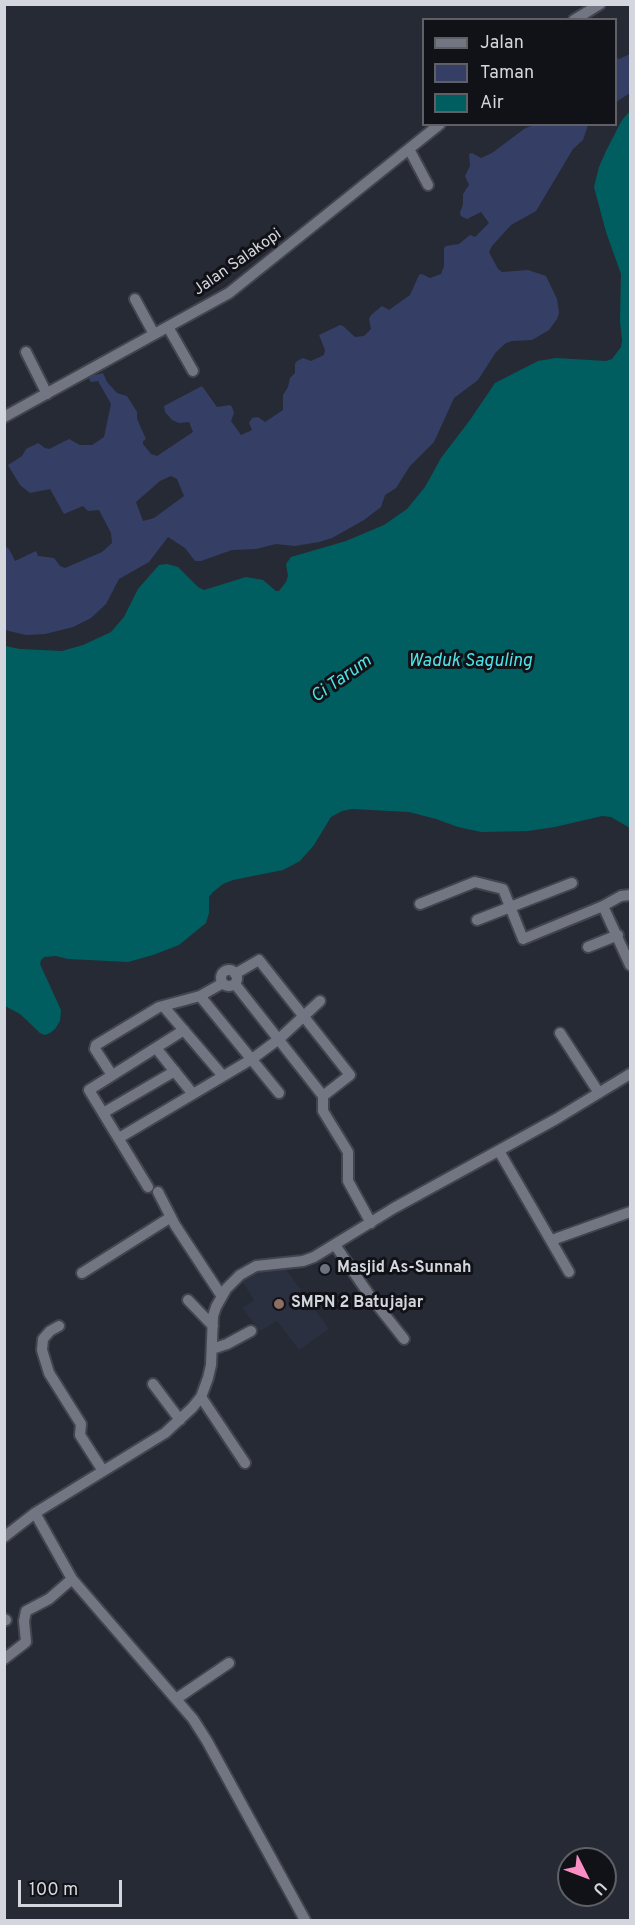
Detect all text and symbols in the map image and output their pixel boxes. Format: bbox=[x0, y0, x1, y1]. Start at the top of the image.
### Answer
legend bbox=[422, 18, 617, 126]
text: Jalan bbox=[480, 32, 524, 55]
text: Taman bbox=[480, 62, 534, 85]
text: Air bbox=[480, 92, 504, 115]
street label: Jalan Salakopi bbox=[190, 226, 286, 300]
water label: Ci Tarum bbox=[307, 651, 377, 709]
water label: Waduk Saguling bbox=[408, 651, 532, 673]
place label: Masjid As-Sunnah bbox=[337, 1259, 471, 1279]
marker: Masjid As-Sunnah bbox=[318, 1262, 332, 1276]
place label: SMPN 2 Batujajar bbox=[291, 1294, 424, 1314]
marker: SMPN 2 Batujajar bbox=[272, 1297, 286, 1311]
north arrow bbox=[557, 1847, 617, 1907]
scale bar bbox=[21, 1868, 124, 1906]
text: U bbox=[588, 1877, 610, 1899]
text: 100 m bbox=[29, 1879, 78, 1902]

